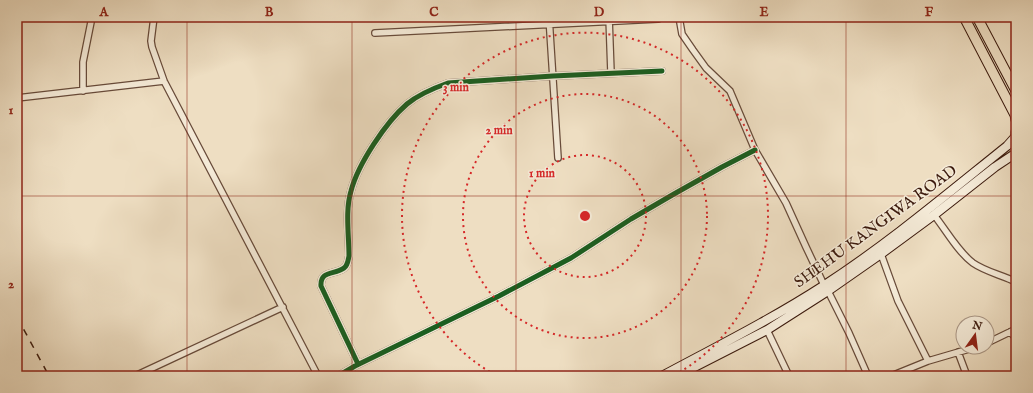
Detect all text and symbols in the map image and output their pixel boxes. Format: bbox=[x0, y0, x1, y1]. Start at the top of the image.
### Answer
text: A bbox=[99, 4, 110, 21]
text: B bbox=[265, 4, 274, 21]
text: C bbox=[429, 4, 439, 21]
text: D bbox=[594, 4, 605, 21]
text: E bbox=[759, 4, 769, 21]
text: F bbox=[925, 4, 934, 21]
text: 3 min bbox=[443, 80, 470, 95]
text: 1 bbox=[9, 102, 14, 119]
text: 2 min bbox=[485, 123, 513, 138]
street label: SHEHU KANGIWA ROAD bbox=[791, 161, 962, 293]
text: 1 min bbox=[529, 166, 556, 181]
centre of rings bbox=[578, 209, 592, 223]
text: 2 bbox=[8, 276, 14, 293]
north arrow bbox=[955, 315, 995, 355]
text: N bbox=[970, 318, 984, 334]

